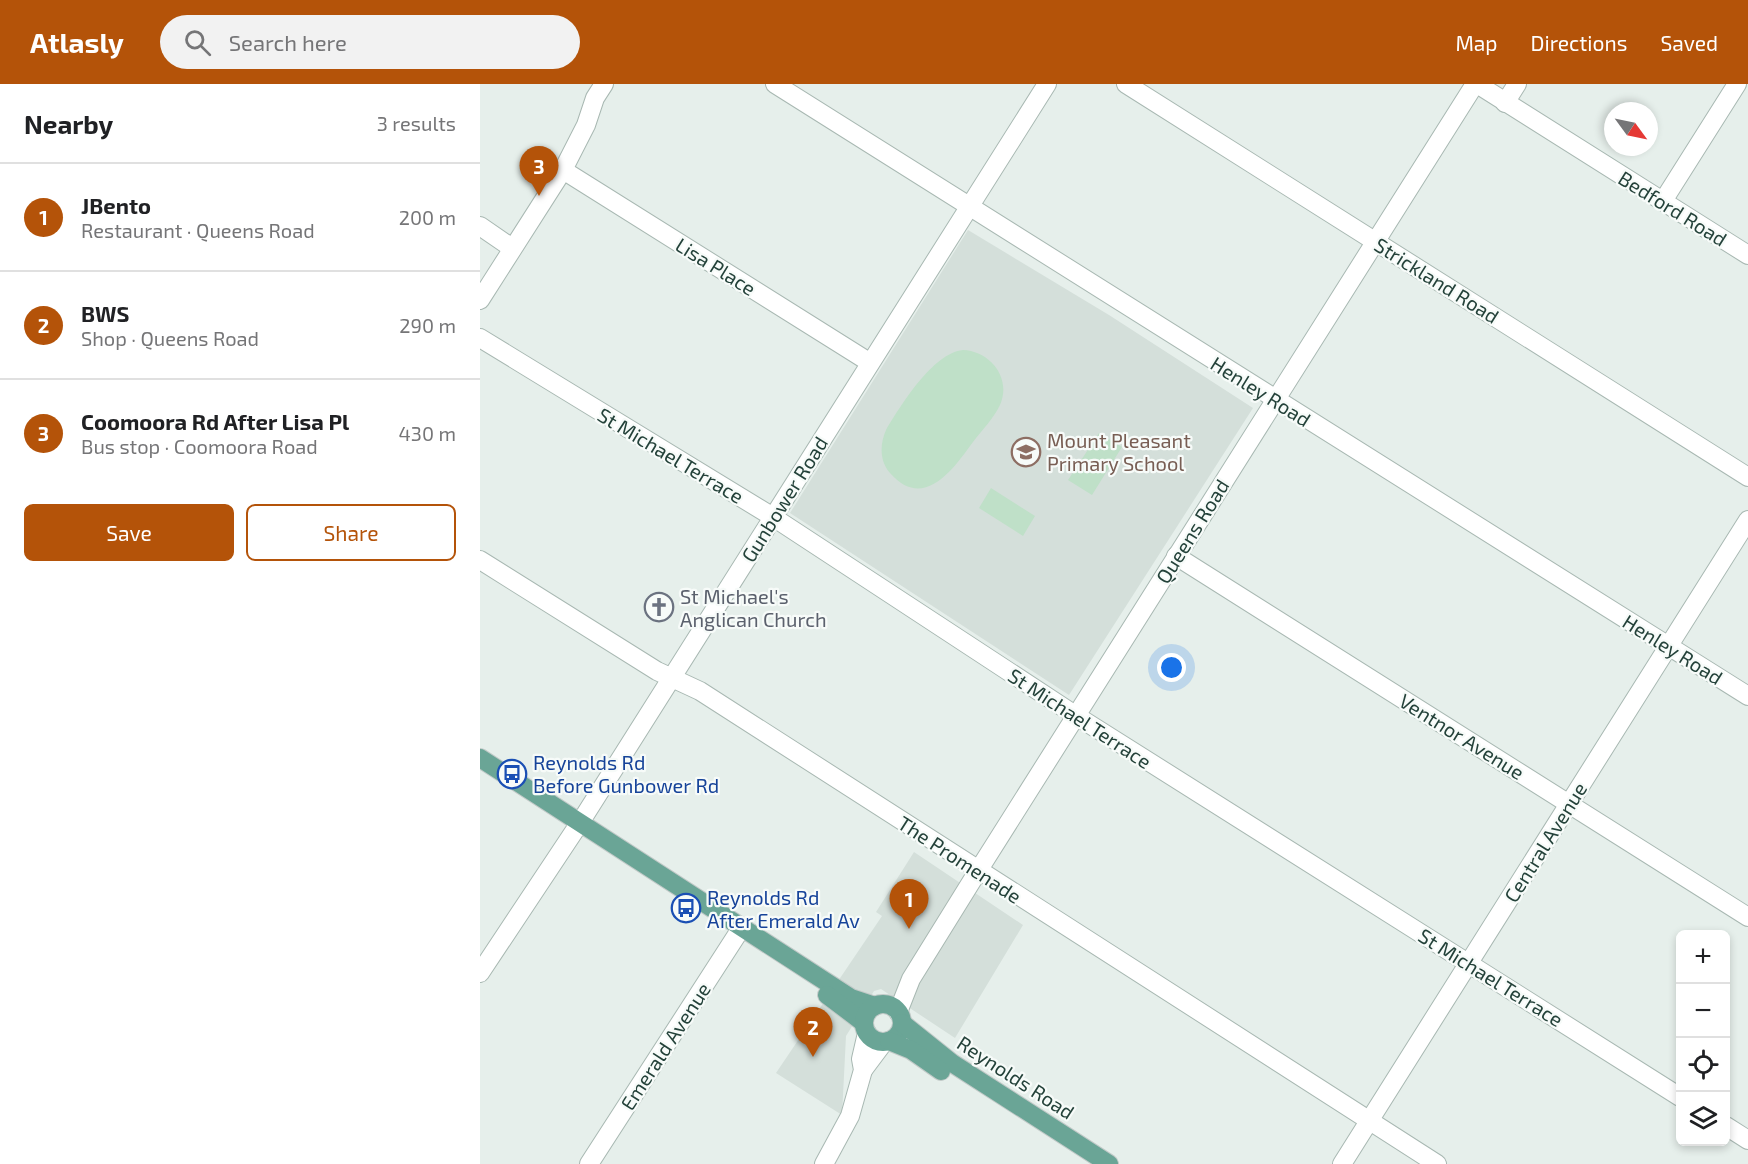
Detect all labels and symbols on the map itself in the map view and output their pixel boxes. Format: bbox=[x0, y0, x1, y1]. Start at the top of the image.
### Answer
north arrow bbox=[1604, 102, 1658, 156]
pin: 3 bbox=[520, 147, 558, 196]
street label: Bedford Road bbox=[1614, 165, 1732, 251]
street label: Lisa Place bbox=[672, 232, 760, 300]
street label: Strickland Road bbox=[1370, 232, 1504, 328]
street label: Henley Road bbox=[1207, 351, 1315, 431]
street label: St Michael Terrace bbox=[594, 402, 748, 508]
place label: Mount Pleasant Primary School bbox=[1047, 428, 1191, 475]
street label: Gunbower Road bbox=[736, 432, 832, 566]
school or university icon: Mount Pleasant Primary School bbox=[1010, 436, 1042, 468]
street label: Queens Road bbox=[1150, 474, 1234, 588]
place label: St Michael's Anglican Church bbox=[680, 584, 827, 631]
church icon: St Michael's Anglican Church bbox=[643, 591, 675, 623]
street label: Henley Road bbox=[1619, 609, 1727, 689]
your location bbox=[1157, 653, 1186, 682]
street label: St Michael Terrace bbox=[1004, 663, 1156, 773]
street label: Ventnor Avenue bbox=[1395, 688, 1529, 784]
place label: Reynolds Rd Before Gunbower Rd bbox=[533, 750, 719, 797]
bus stop icon: Reynolds Rd Before Gunbower Rd bbox=[496, 758, 528, 790]
street label: Central Avenue bbox=[1499, 778, 1591, 906]
street label: The Promenade bbox=[894, 810, 1026, 908]
pin: 1 bbox=[890, 880, 928, 929]
place label: Reynolds Rd After Emerald Av bbox=[707, 885, 860, 932]
bus stop icon: Reynolds Rd After Emerald Av bbox=[670, 892, 702, 924]
street label: St Michael Terrace bbox=[1414, 923, 1568, 1031]
street label: Emerald Avenue bbox=[615, 978, 715, 1114]
pin: 2 bbox=[794, 1008, 832, 1057]
street label: Reynolds Road bbox=[953, 1030, 1079, 1124]

